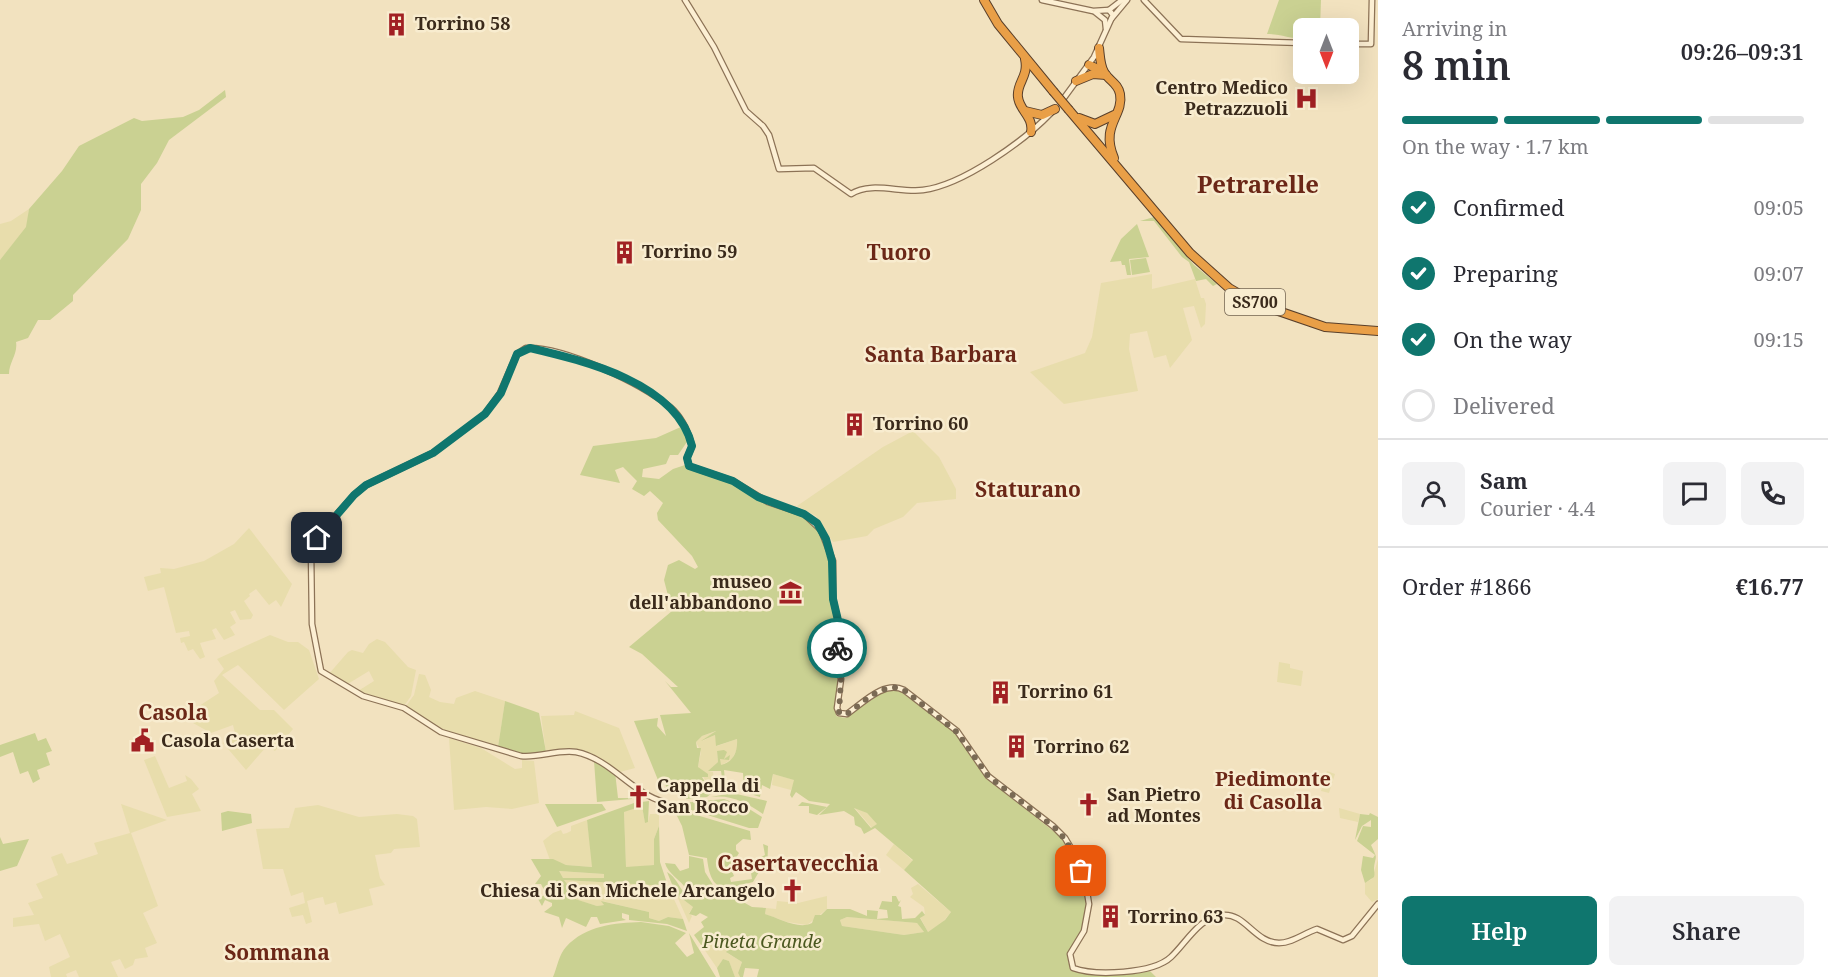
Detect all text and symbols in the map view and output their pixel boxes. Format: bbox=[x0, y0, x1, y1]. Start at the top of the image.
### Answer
building icon: Torrino 58 bbox=[384, 11, 410, 37]
place label: Torrino 58 bbox=[415, 11, 510, 35]
text: Arriving in bbox=[1402, 15, 1507, 42]
north arrow bbox=[1293, 18, 1359, 84]
map controls bbox=[1293, 18, 1359, 84]
text: 09:26–09:31 bbox=[1681, 36, 1804, 66]
text: 8 min bbox=[1402, 38, 1511, 91]
place label: Centro Medico Petrazzuoli bbox=[1155, 75, 1289, 120]
hospital icon: Centro Medico Petrazzuoli bbox=[1293, 85, 1319, 111]
text: On the way · 1.7 km bbox=[1402, 133, 1589, 160]
district label: Petrarelle bbox=[1197, 167, 1319, 200]
icon: check bbox=[1402, 191, 1435, 224]
text: Confirmed bbox=[1453, 192, 1564, 222]
text: 09:05 bbox=[1754, 194, 1804, 221]
district label: Tuoro bbox=[867, 238, 931, 266]
building icon: Torrino 59 bbox=[611, 239, 637, 265]
place label: Torrino 59 bbox=[642, 239, 737, 263]
icon: check bbox=[1402, 257, 1435, 290]
text: Preparing bbox=[1453, 258, 1558, 288]
text: 09:07 bbox=[1754, 260, 1804, 287]
road number: SS700 bbox=[1225, 289, 1285, 315]
icon: check bbox=[1402, 323, 1435, 356]
text: On the way bbox=[1453, 324, 1572, 354]
text: 09:15 bbox=[1754, 326, 1804, 353]
district label: Santa Barbara bbox=[865, 340, 1017, 368]
text: Delivered bbox=[1453, 390, 1555, 420]
building icon: Torrino 60 bbox=[842, 411, 868, 437]
place label: Torrino 60 bbox=[873, 411, 968, 435]
button: person bbox=[1402, 462, 1465, 525]
button: chat bbox=[1663, 462, 1726, 525]
button: phone bbox=[1741, 462, 1804, 525]
text: Sam bbox=[1480, 465, 1528, 495]
district label: Staturano bbox=[975, 475, 1081, 503]
text: Courier · 4.4 bbox=[1480, 495, 1595, 522]
pin bbox=[291, 512, 342, 563]
icon: home bbox=[300, 521, 333, 554]
place label: museo dell'abbandono bbox=[629, 569, 772, 614]
text: Order #1866 bbox=[1402, 571, 1532, 601]
text: €16.77 bbox=[1736, 571, 1804, 601]
museum icon: museo dell'abbandono bbox=[777, 579, 803, 605]
courier bbox=[807, 618, 867, 678]
icon: bike bbox=[821, 632, 854, 665]
building icon: Torrino 61 bbox=[987, 679, 1013, 705]
place label: Torrino 61 bbox=[1018, 679, 1113, 703]
district label: Casola bbox=[138, 698, 208, 726]
public building icon: Casola Caserta bbox=[130, 728, 156, 754]
place label: Casola Caserta bbox=[161, 728, 295, 752]
building icon: Torrino 62 bbox=[1003, 734, 1029, 760]
place label: Torrino 62 bbox=[1034, 734, 1129, 758]
district label: Piedimonte di Casolla bbox=[1215, 765, 1331, 815]
place label: Cappella di San Rocco bbox=[657, 773, 760, 818]
place label: San Pietro ad Montes bbox=[1107, 782, 1201, 827]
church icon: Cappella di San Rocco bbox=[626, 783, 652, 809]
church icon: San Pietro ad Montes bbox=[1076, 792, 1102, 818]
pin bbox=[1055, 845, 1106, 896]
district label: Casertavecchia bbox=[717, 849, 879, 877]
icon: bag bbox=[1064, 854, 1097, 887]
place label: Chiesa di San Michele Arcangelo bbox=[480, 878, 775, 902]
church icon: Chiesa di San Michele Arcangelo bbox=[780, 878, 806, 904]
button: Help bbox=[1402, 896, 1597, 965]
button: Share bbox=[1609, 896, 1804, 965]
building icon: Torrino 63 bbox=[1097, 904, 1123, 930]
place label: Torrino 63 bbox=[1128, 904, 1223, 928]
park label: Pineta Grande bbox=[701, 929, 822, 953]
district label: Sommana bbox=[224, 938, 330, 966]

